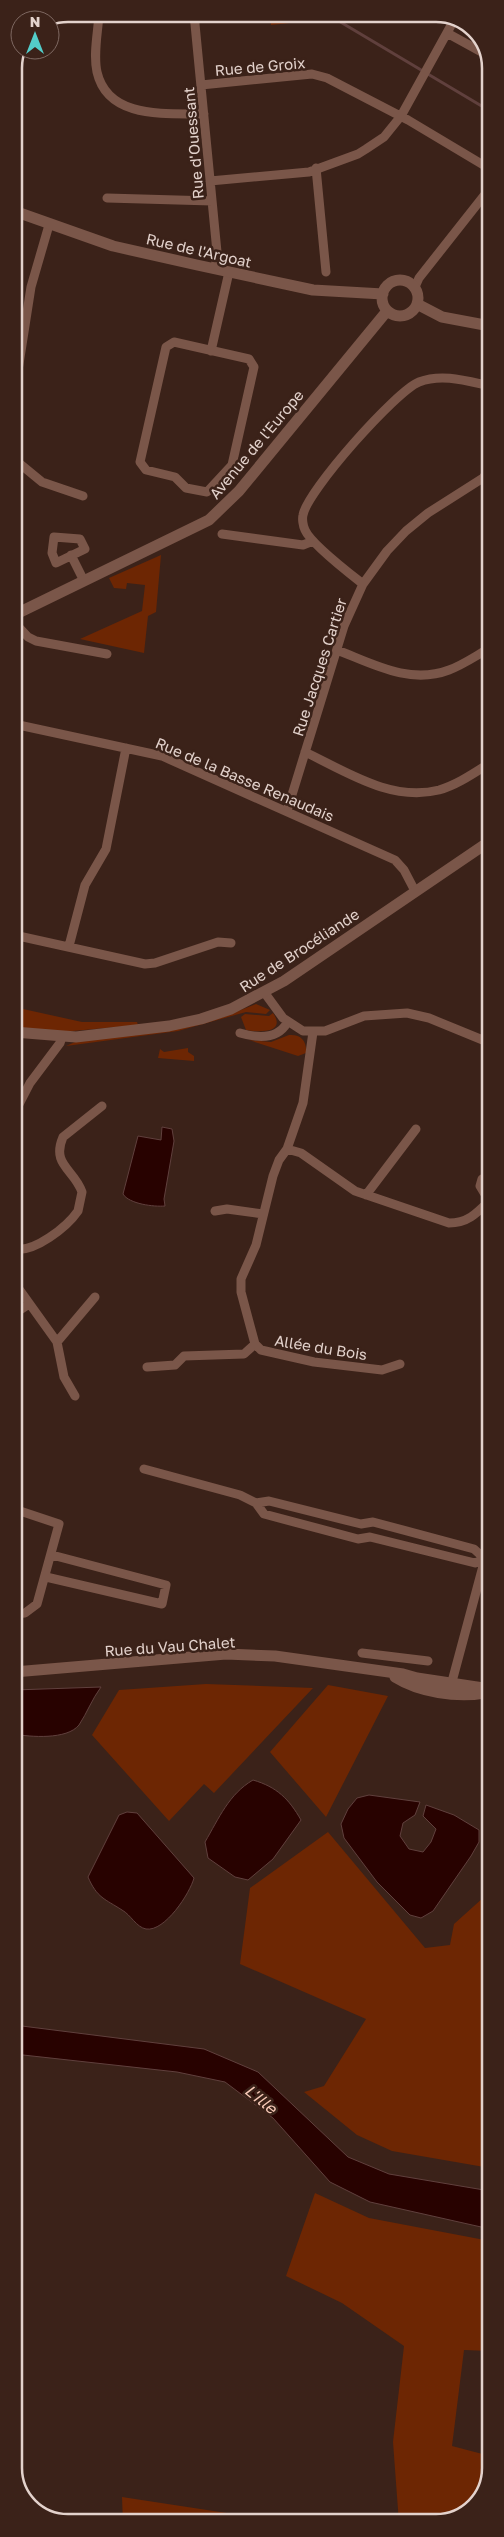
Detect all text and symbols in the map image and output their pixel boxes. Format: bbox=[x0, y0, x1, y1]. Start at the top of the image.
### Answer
north arrow bbox=[10, 10, 60, 60]
text: N bbox=[30, 13, 40, 30]
street label: Rue de Groix bbox=[214, 53, 306, 79]
street label: Rue d'Ouessant bbox=[179, 86, 207, 200]
street label: Rue de l'Argoat bbox=[145, 229, 253, 271]
street label: Avenue de l'Europe bbox=[205, 386, 307, 502]
street label: Rue Jacques Cartier bbox=[288, 595, 350, 738]
street label: Rue de la Basse Renaudais bbox=[153, 733, 337, 825]
street label: Rue de Brocéliande bbox=[236, 904, 363, 995]
street label: Allée du Bois bbox=[273, 1331, 369, 1363]
street label: Rue du Vau Chalet bbox=[104, 1632, 236, 1660]
water label: L'Ille bbox=[241, 2080, 282, 2119]

